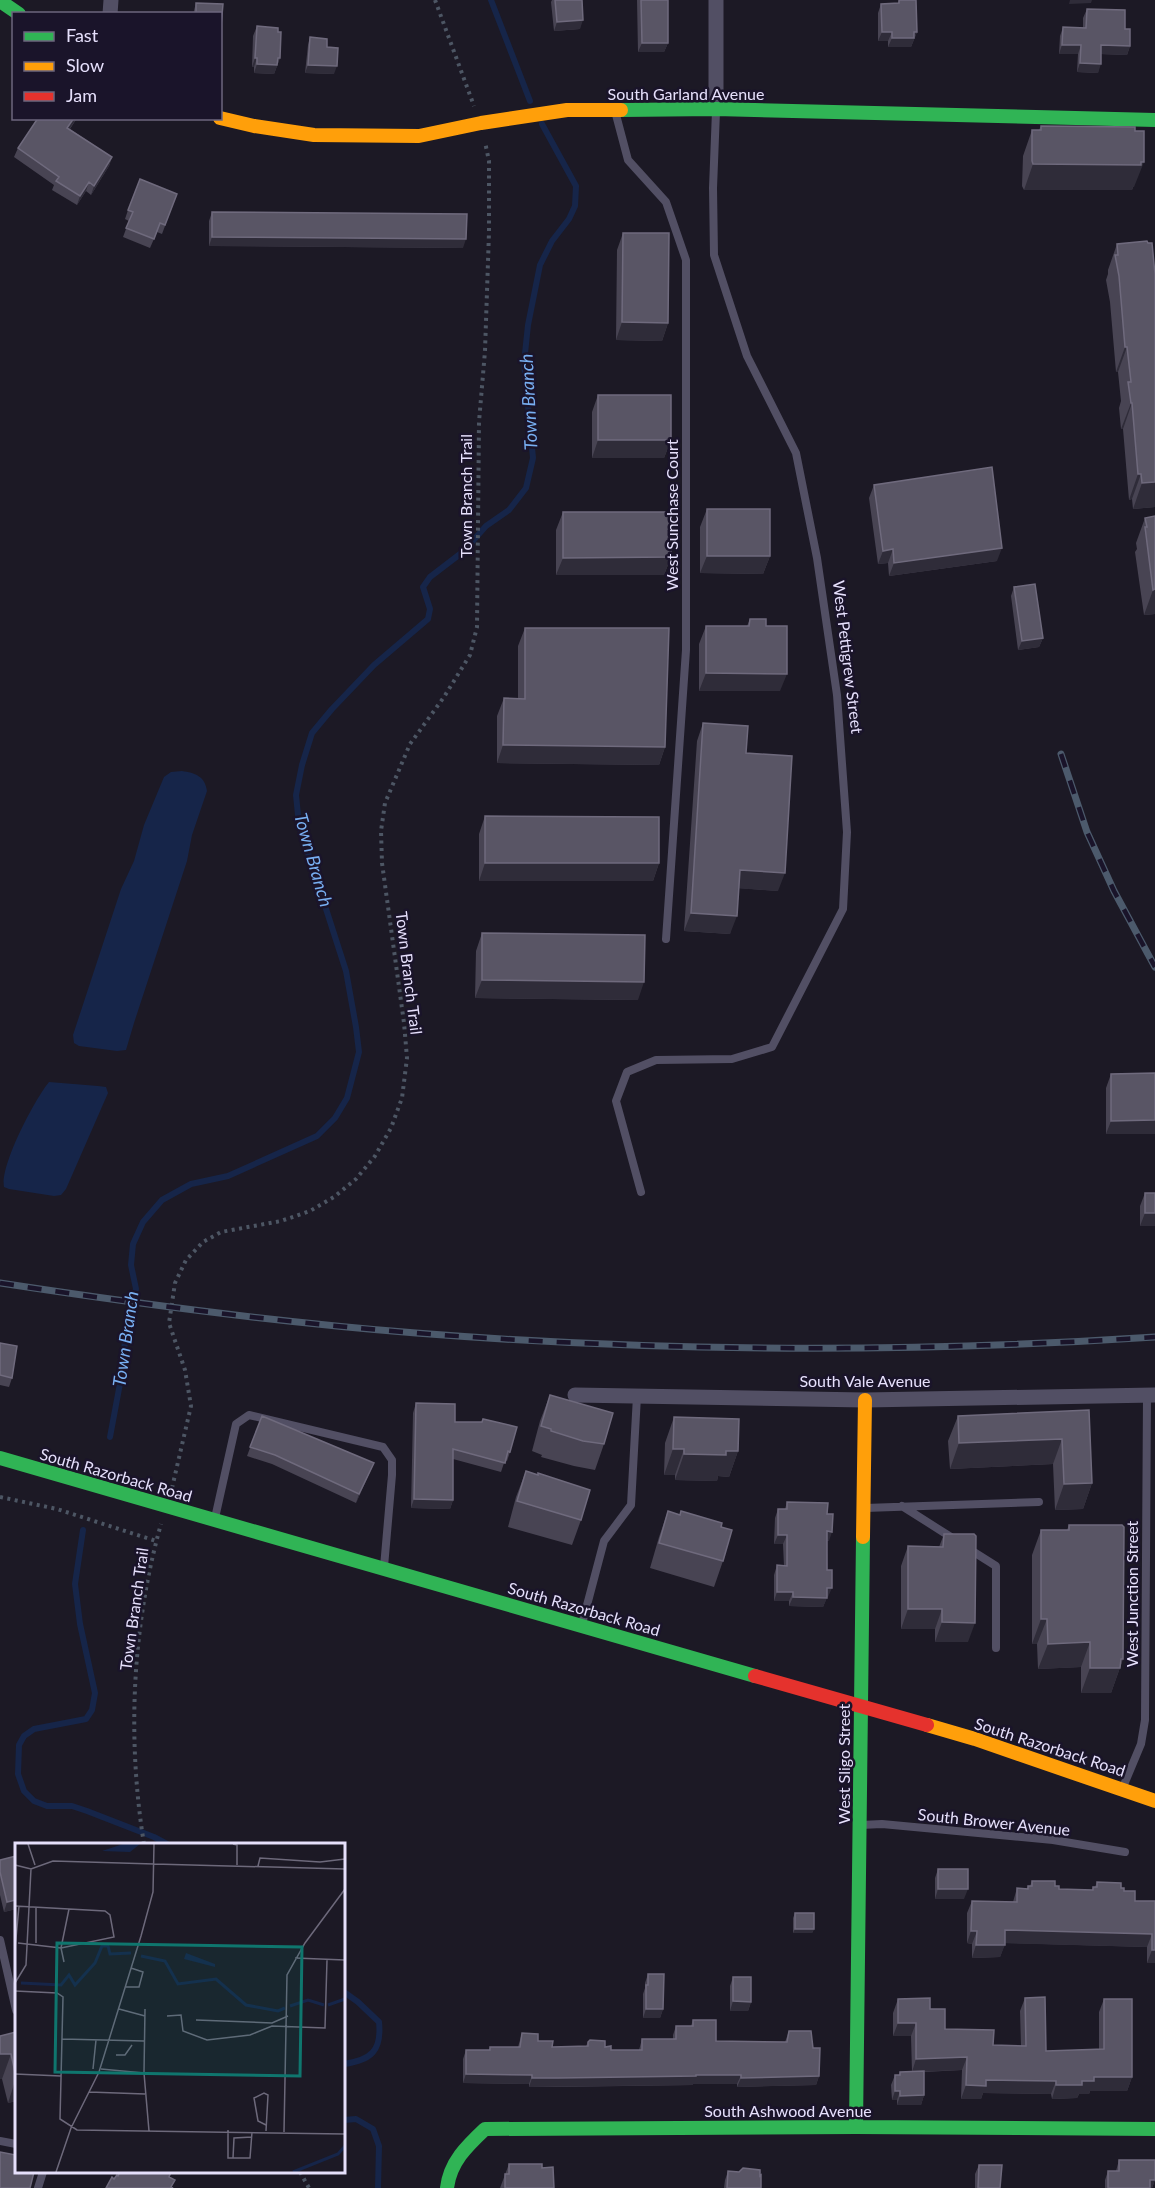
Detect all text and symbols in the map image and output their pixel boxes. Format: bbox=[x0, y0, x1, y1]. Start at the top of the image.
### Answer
legend bbox=[12, 12, 222, 120]
text: Fast bbox=[66, 24, 99, 46]
text: Slow bbox=[66, 54, 104, 76]
text: Jam bbox=[66, 84, 97, 106]
street label: South Garland Avenue bbox=[608, 84, 764, 103]
water label: Town Branch bbox=[514, 353, 542, 451]
street label: Town Branch Trail bbox=[456, 434, 475, 558]
street label: West Sunchase Court bbox=[662, 439, 681, 591]
street label: West Pettigrew Street bbox=[830, 579, 867, 735]
water label: Town Branch bbox=[290, 810, 338, 909]
street label: Town Branch Trail bbox=[393, 910, 426, 1036]
water label: Town Branch bbox=[107, 1289, 143, 1388]
street label: South Vale Avenue bbox=[799, 1371, 931, 1390]
street label: South Razorback Road bbox=[38, 1444, 194, 1505]
street label: West Junction Street bbox=[1122, 1520, 1141, 1667]
street label: Town Branch Trail bbox=[115, 1546, 152, 1672]
street label: South Razorback Road bbox=[506, 1578, 662, 1639]
street label: West Sligo Street bbox=[834, 1703, 853, 1824]
street label: South Razorback Road bbox=[972, 1713, 1128, 1780]
street label: South Brower Avenue bbox=[917, 1804, 1071, 1839]
inset map bbox=[15, 1843, 345, 2173]
street label: South Ashwood Avenue bbox=[704, 2101, 872, 2120]

